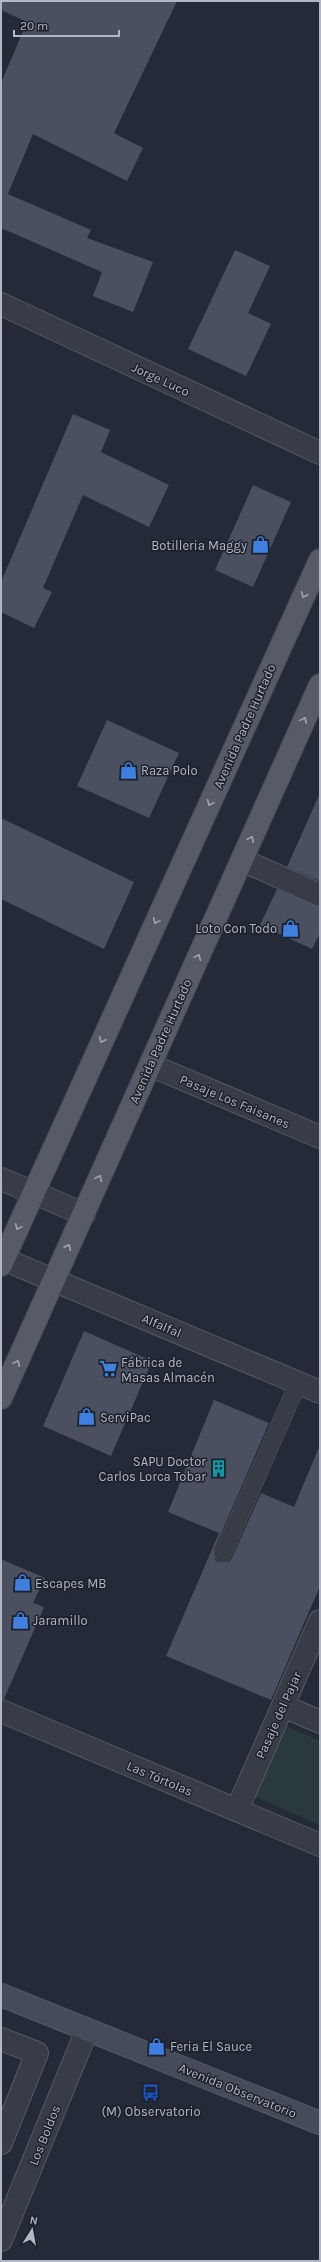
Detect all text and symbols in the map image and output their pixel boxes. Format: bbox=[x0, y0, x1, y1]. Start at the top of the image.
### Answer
scale bar bbox=[14, 12, 119, 38]
text: 20 m bbox=[20, 19, 48, 33]
street label: Jorge Luco bbox=[130, 360, 192, 399]
shop icon: Botilleria Maggy bbox=[250, 535, 270, 555]
place label: Botilleria Maggy bbox=[151, 538, 247, 553]
one-way arrow bbox=[301, 591, 309, 599]
street label: Avenida Padre Hurtado bbox=[210, 662, 279, 791]
one-way arrow bbox=[299, 717, 307, 724]
shop icon: Raza Polo bbox=[118, 760, 138, 780]
place label: Raza Polo bbox=[141, 763, 198, 778]
one-way arrow bbox=[207, 798, 215, 806]
one-way arrow bbox=[246, 835, 254, 843]
one-way arrow bbox=[153, 917, 161, 925]
shop icon: Loto Con Todo bbox=[280, 918, 300, 938]
place label: Loto Con Todo bbox=[195, 921, 277, 936]
one-way arrow bbox=[193, 954, 201, 962]
street label: Avenida Padre Hurtado bbox=[126, 977, 195, 1106]
one-way arrow bbox=[99, 1035, 107, 1043]
street label: Pasaje Los Faisanes bbox=[177, 1071, 292, 1132]
one-way arrow bbox=[95, 1175, 103, 1182]
one-way arrow bbox=[15, 1222, 23, 1230]
one-way arrow bbox=[64, 1244, 72, 1251]
street label: Alfalfal bbox=[140, 1310, 184, 1340]
place label: Fábrica de Masas Almacén bbox=[121, 1355, 215, 1385]
one-way arrow bbox=[12, 1359, 20, 1367]
supermarket icon: Fábrica de Masas Almacén bbox=[98, 1359, 118, 1379]
shop icon: ServiPac bbox=[77, 1407, 97, 1427]
place label: ServiPac bbox=[100, 1410, 151, 1425]
place label: SAPU Doctor Carlos Lorca Tobar bbox=[99, 1454, 206, 1484]
building icon: SAPU Doctor Carlos Lorca Tobar bbox=[209, 1458, 229, 1478]
shop icon: Escapes MB bbox=[12, 1573, 32, 1593]
place label: Escapes MB bbox=[35, 1576, 106, 1591]
shop icon: Jaramillo bbox=[10, 1610, 30, 1630]
place label: Jaramillo bbox=[33, 1613, 88, 1628]
street label: Pasaje del Pajar bbox=[253, 1669, 304, 1761]
street label: Las Tórtolas bbox=[125, 1758, 195, 1799]
shop icon: Feria El Sauce bbox=[147, 2036, 167, 2056]
place label: Feria El Sauce bbox=[170, 2039, 253, 2054]
street label: Avenida Observatorio bbox=[177, 2060, 299, 2121]
bus stop icon: (M) Observatorio bbox=[141, 2082, 161, 2102]
street label: Los Boldos bbox=[26, 2103, 63, 2167]
place label: (M) Observatorio bbox=[101, 2104, 201, 2119]
north arrow bbox=[12, 2210, 52, 2250]
text: N bbox=[29, 2214, 39, 2228]

